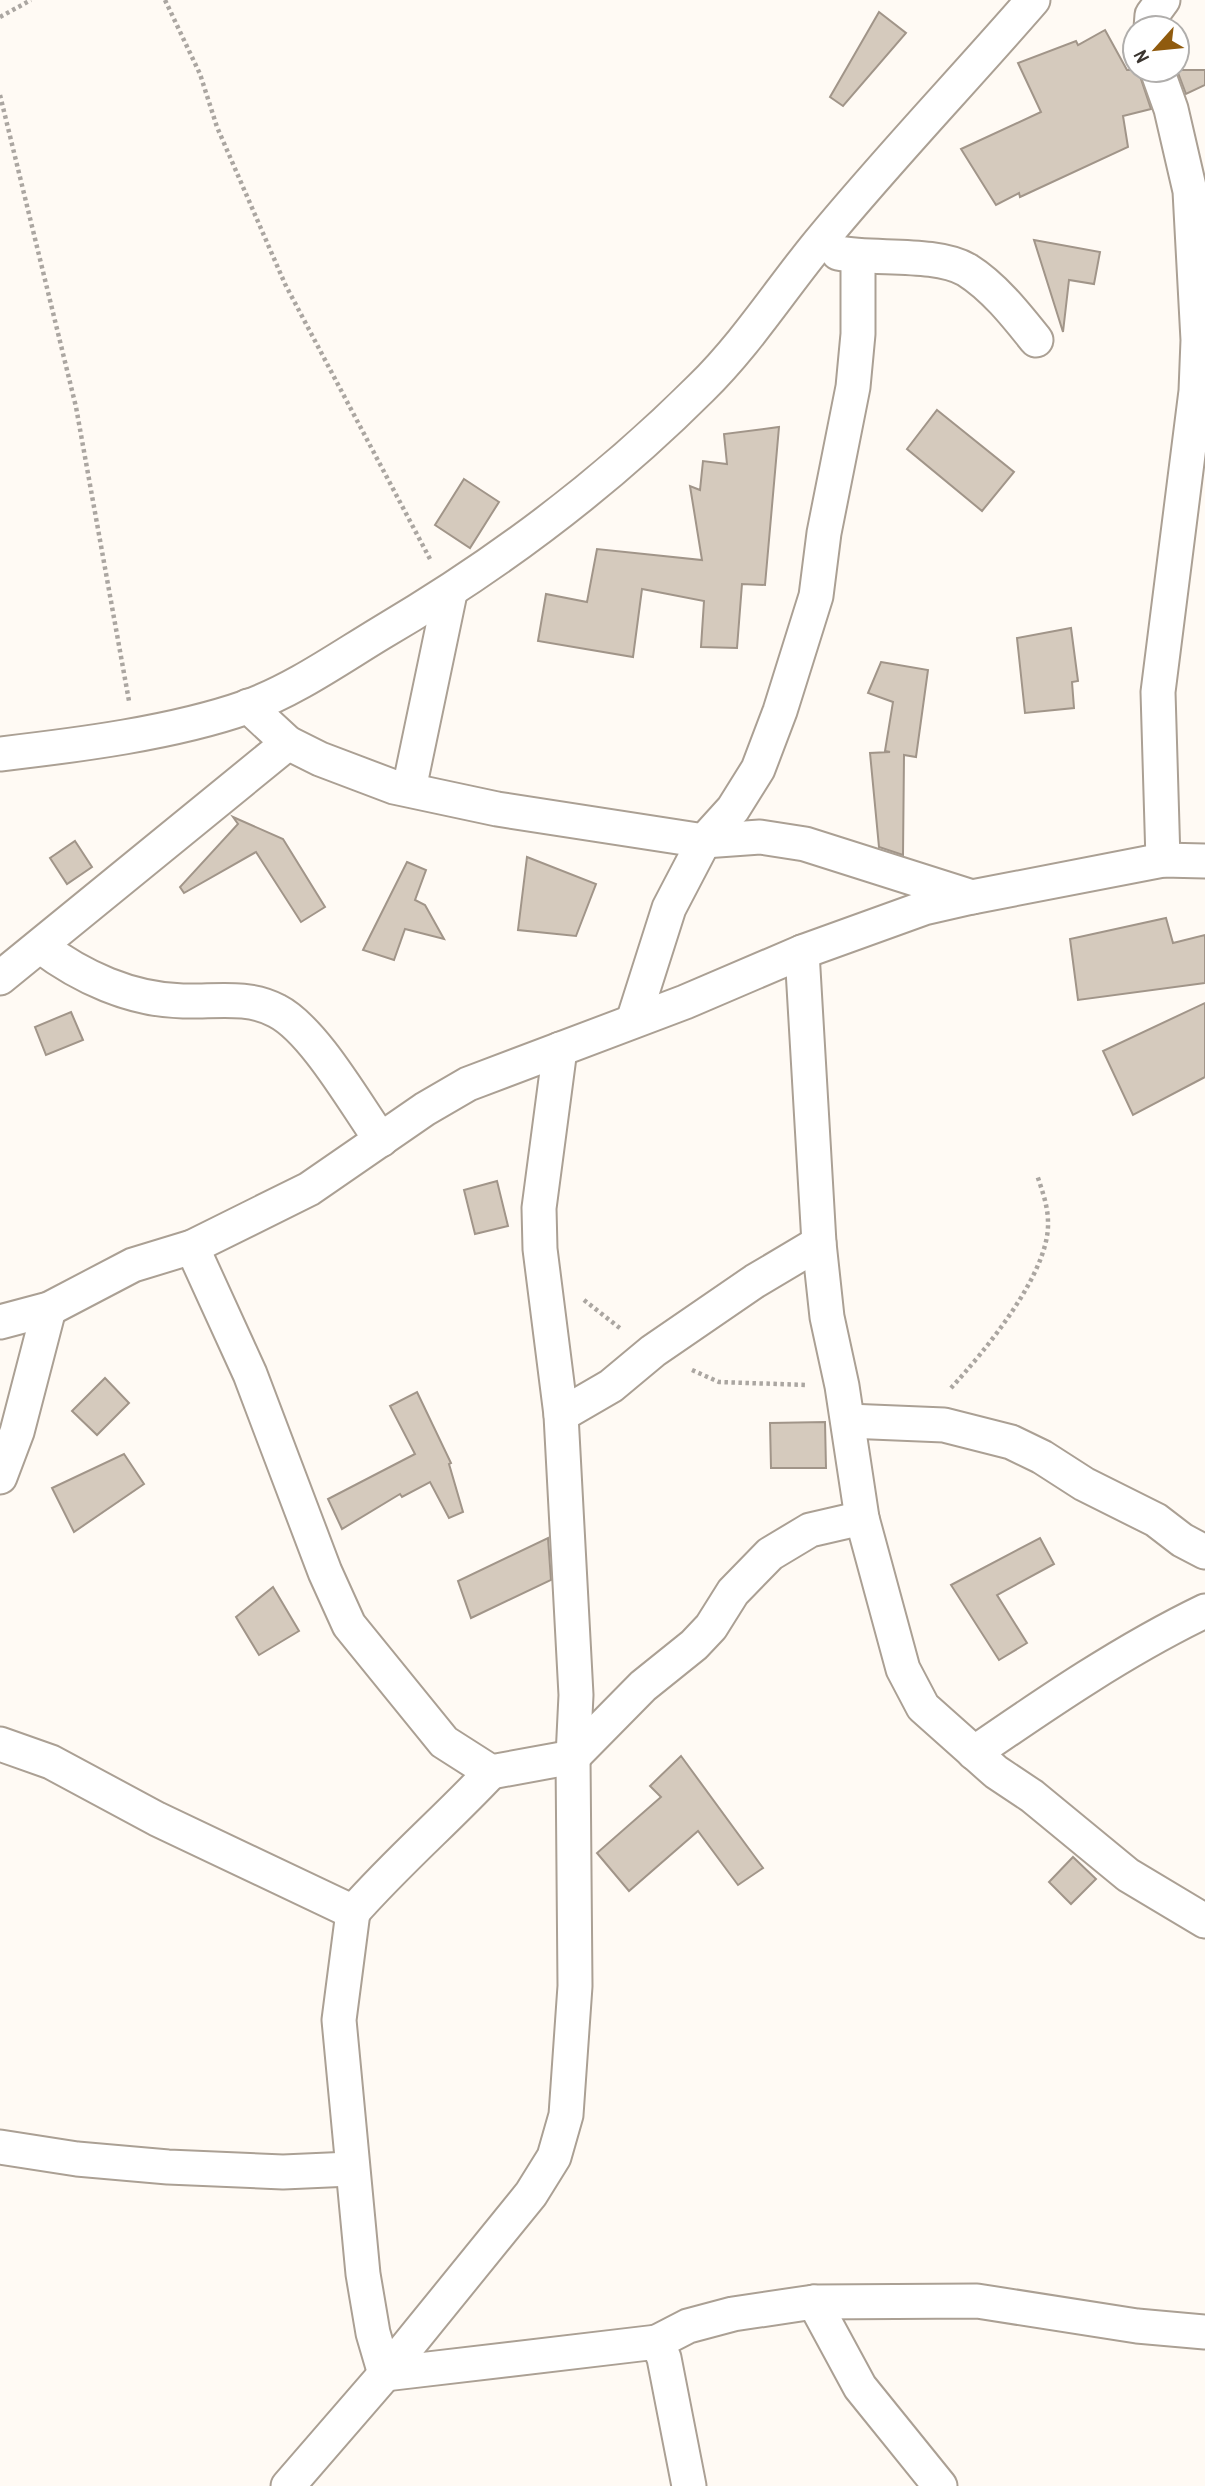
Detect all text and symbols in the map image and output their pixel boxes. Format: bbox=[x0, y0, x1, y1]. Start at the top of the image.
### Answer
north arrow bbox=[1121, 14, 1191, 84]
text: N bbox=[1127, 46, 1155, 68]

